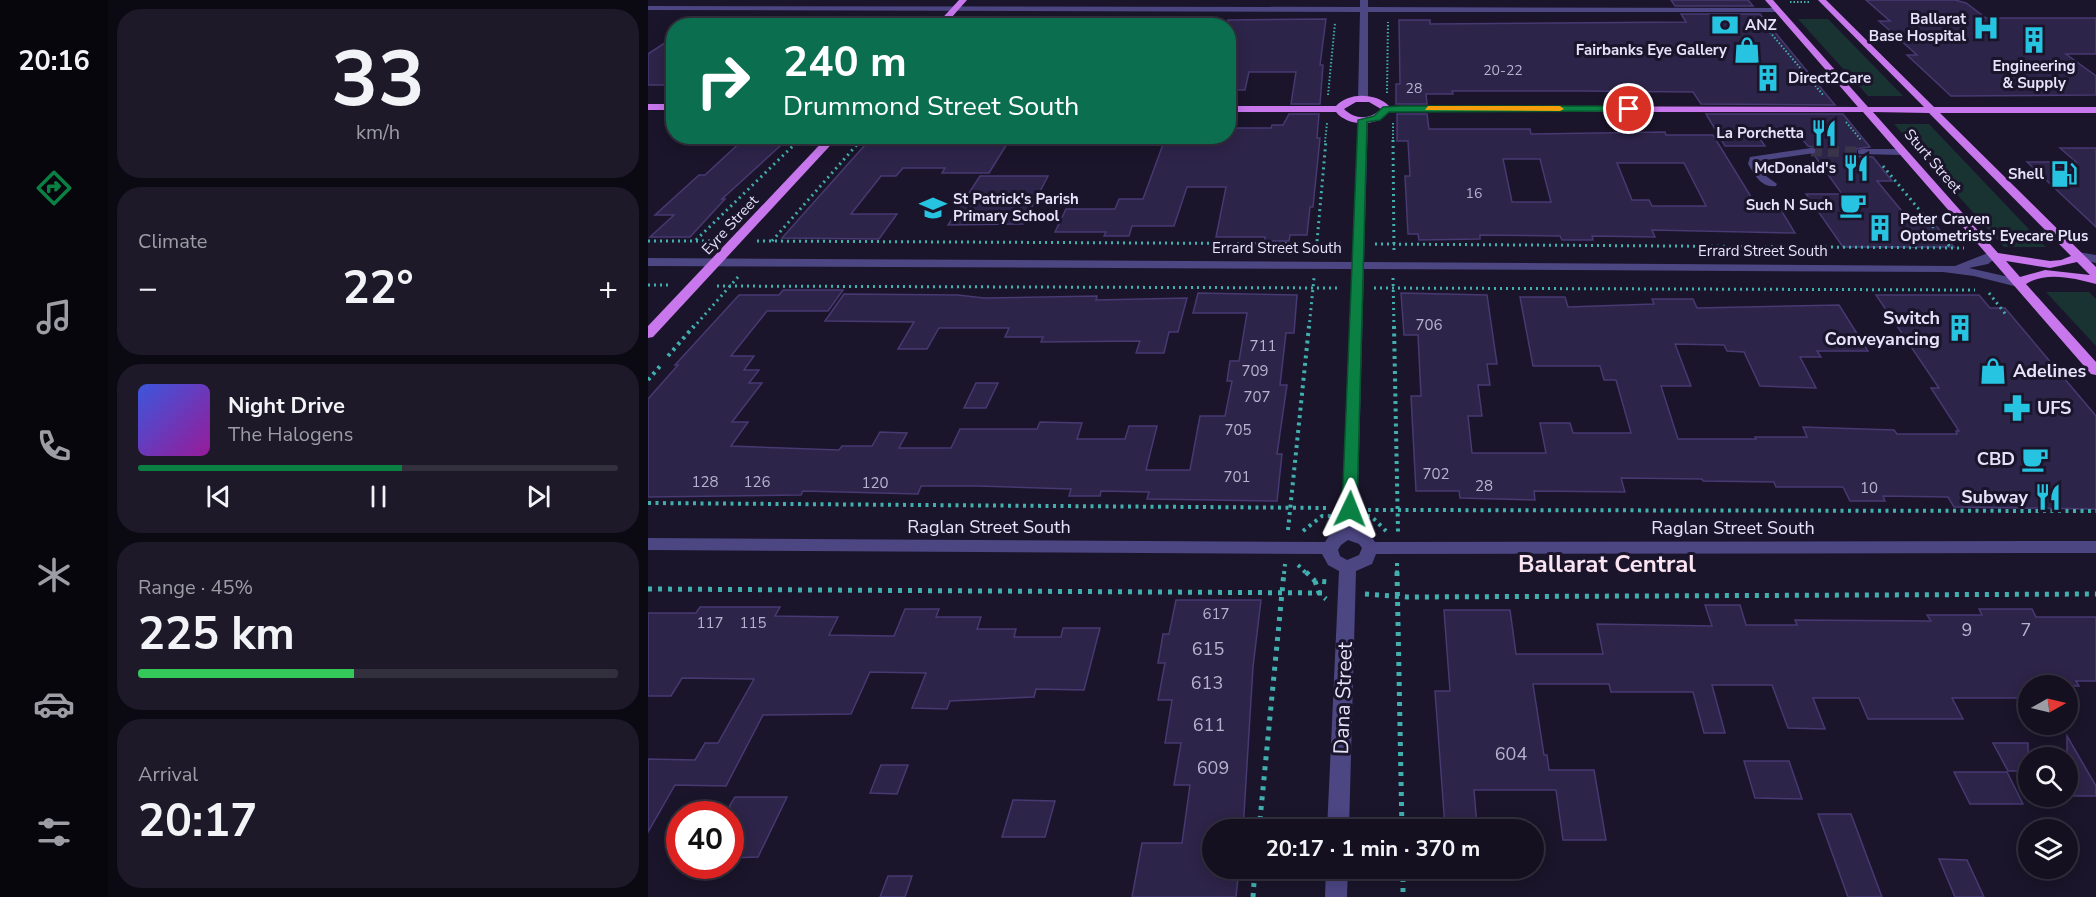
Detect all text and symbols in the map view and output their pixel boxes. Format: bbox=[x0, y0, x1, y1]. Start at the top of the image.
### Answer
place label: Ballarat Base Hospital bbox=[1869, 9, 1966, 46]
bank icon: ANZ bbox=[1710, 10, 1740, 40]
hospital icon: Ballarat Base Hospital bbox=[1971, 13, 2001, 43]
place label: ANZ bbox=[1745, 15, 1776, 35]
building icon: Engineering & Supply bbox=[2019, 25, 2049, 55]
text: 33 bbox=[331, 26, 425, 133]
text: 240 m bbox=[783, 34, 907, 91]
shop icon: Fairbanks Eye Gallery bbox=[1732, 35, 1762, 65]
place label: Fairbanks Eye Gallery bbox=[1576, 40, 1727, 60]
icon: right bbox=[684, 42, 762, 120]
text: 20:16 bbox=[18, 43, 90, 80]
place label: Engineering & Supply bbox=[1992, 56, 2076, 93]
house number: 20-22 bbox=[1483, 61, 1523, 80]
building icon: Direct2Care bbox=[1753, 63, 1783, 93]
place label: Direct2Care bbox=[1788, 68, 1871, 88]
house number: 28 bbox=[1406, 79, 1422, 98]
pin bbox=[1603, 83, 1654, 134]
text: Drummond Street South bbox=[783, 88, 1079, 125]
icon: arrive bbox=[1612, 92, 1645, 125]
restaurant icon: La Porchetta bbox=[1809, 118, 1839, 148]
text: km/h bbox=[356, 119, 400, 146]
place label: La Porchetta bbox=[1716, 123, 1804, 143]
street label: Sturt Street bbox=[1900, 125, 1967, 198]
restaurant icon: McDonald's bbox=[1841, 153, 1871, 183]
place label: McDonald's bbox=[1754, 158, 1836, 178]
fuel station icon: Shell bbox=[2049, 159, 2079, 189]
place label: Shell bbox=[2008, 164, 2044, 184]
icon: directions bbox=[33, 167, 75, 209]
house number: 16 bbox=[1466, 184, 1482, 203]
place label: St Patrick's Parish Primary School bbox=[953, 189, 1079, 226]
street label: Eyre Street bbox=[697, 190, 763, 259]
cafe icon: Such N Such bbox=[1838, 190, 1868, 220]
school or university icon: St Patrick's Parish Primary School bbox=[918, 193, 948, 223]
place label: Such N Such bbox=[1746, 195, 1833, 215]
place label: Peter Craven Optometrists' Eyecare Plus bbox=[1900, 209, 2088, 246]
building icon: Peter Craven Optometrists' Eyecare Plus bbox=[1865, 213, 1895, 243]
text: Climate bbox=[138, 228, 207, 255]
street label: Errard Street South bbox=[1212, 238, 1342, 258]
street label: Errard Street South bbox=[1698, 241, 1828, 261]
text: 22° bbox=[342, 258, 414, 319]
text: − bbox=[138, 266, 158, 311]
text: + bbox=[598, 266, 618, 311]
icon: music bbox=[33, 296, 75, 338]
place label: Switch Conveyancing bbox=[1825, 306, 1940, 351]
building icon: Switch Conveyancing bbox=[1945, 313, 1975, 343]
house number: 706 bbox=[1415, 315, 1443, 335]
house number: 711 bbox=[1249, 336, 1277, 356]
shop icon: Adelines bbox=[1978, 356, 2008, 386]
place label: Adelines bbox=[2013, 359, 2086, 383]
house number: 709 bbox=[1241, 361, 1269, 381]
house number: 707 bbox=[1243, 387, 1271, 407]
text: Night Drive bbox=[228, 391, 345, 421]
pharmacy icon: UFS bbox=[2002, 393, 2032, 423]
place label: UFS bbox=[2037, 396, 2071, 420]
house number: 705 bbox=[1224, 420, 1252, 440]
text: The Halogens bbox=[228, 421, 353, 448]
icon: phone bbox=[33, 425, 75, 467]
cafe icon: CBD bbox=[2020, 444, 2050, 474]
place label: CBD bbox=[1977, 447, 2015, 471]
house number: 702 bbox=[1422, 464, 1450, 484]
house number: 701 bbox=[1223, 467, 1251, 487]
house number: 128 bbox=[691, 472, 719, 492]
house number: 126 bbox=[743, 472, 771, 492]
house number: 120 bbox=[861, 473, 889, 493]
house number: 28 bbox=[1475, 476, 1493, 496]
position arrow bbox=[1318, 477, 1382, 541]
house number: 10 bbox=[1860, 478, 1878, 498]
icon: previous bbox=[202, 480, 235, 513]
icon: pause bbox=[362, 480, 395, 513]
icon: next bbox=[522, 480, 555, 513]
restaurant icon: Subway bbox=[2033, 482, 2063, 512]
place label: Subway bbox=[1961, 485, 2029, 509]
street label: Raglan Street South bbox=[907, 515, 1071, 539]
street label: Raglan Street South bbox=[1651, 516, 1815, 540]
district label: Ballarat Central bbox=[1518, 548, 1696, 580]
icon: climate bbox=[33, 554, 75, 596]
text: Range · 45% bbox=[138, 574, 253, 601]
text: 225 km bbox=[138, 604, 295, 665]
house number: 617 bbox=[1202, 604, 1230, 624]
house number: 117 bbox=[696, 613, 724, 633]
house number: 115 bbox=[739, 613, 767, 633]
house number: 9 bbox=[1962, 618, 1972, 642]
house number: 7 bbox=[2021, 618, 2031, 642]
house number: 615 bbox=[1192, 637, 1224, 661]
street label: Dana Street bbox=[1327, 641, 1359, 755]
house number: 613 bbox=[1191, 671, 1223, 695]
north arrow bbox=[2018, 675, 2078, 735]
map controls bbox=[2018, 675, 2078, 879]
icon: car bbox=[33, 683, 75, 725]
house number: 611 bbox=[1193, 713, 1225, 737]
house number: 604 bbox=[1495, 742, 1527, 766]
button: search bbox=[2018, 747, 2078, 807]
house number: 609 bbox=[1197, 756, 1229, 780]
text: Arrival bbox=[138, 761, 198, 788]
text: 20:17 bbox=[138, 791, 257, 852]
speed limit sign: 40 bbox=[666, 801, 744, 879]
icon: filters bbox=[33, 811, 75, 853]
button: layers bbox=[2018, 819, 2078, 879]
text: 20:17 · 1 min · 370 m bbox=[1266, 834, 1480, 864]

